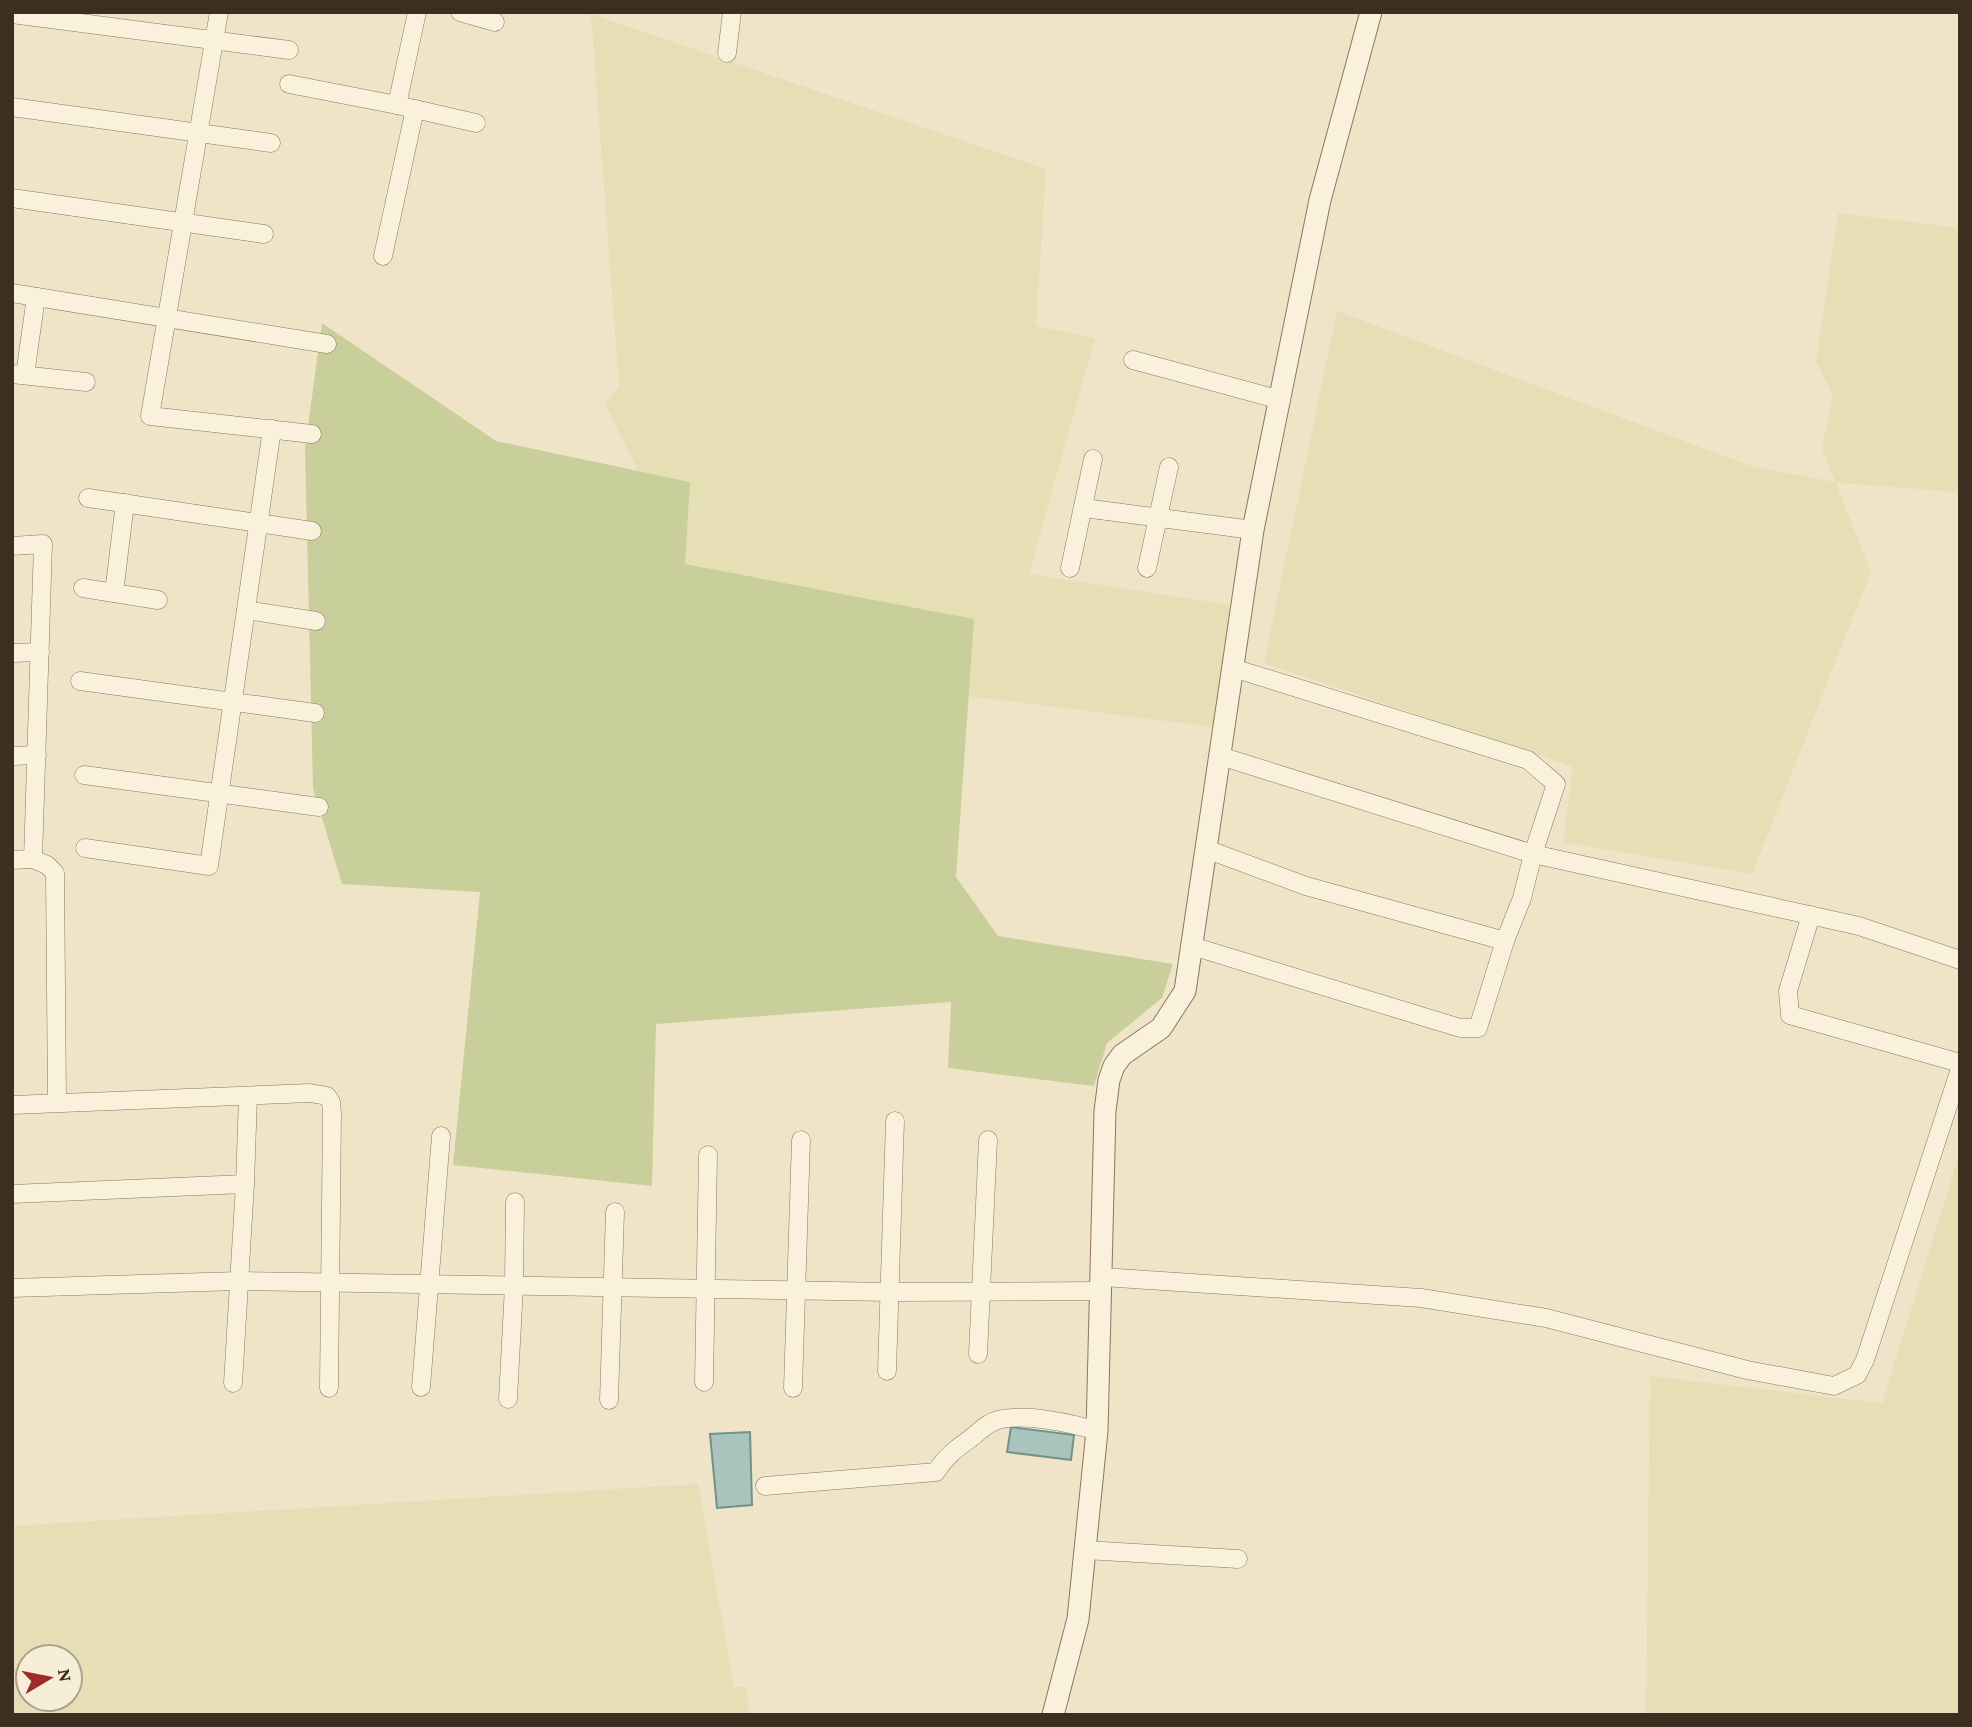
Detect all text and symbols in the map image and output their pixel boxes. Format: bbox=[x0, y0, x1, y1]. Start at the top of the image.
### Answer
north arrow bbox=[14, 1643, 84, 1713]
text: N bbox=[54, 1667, 77, 1683]

